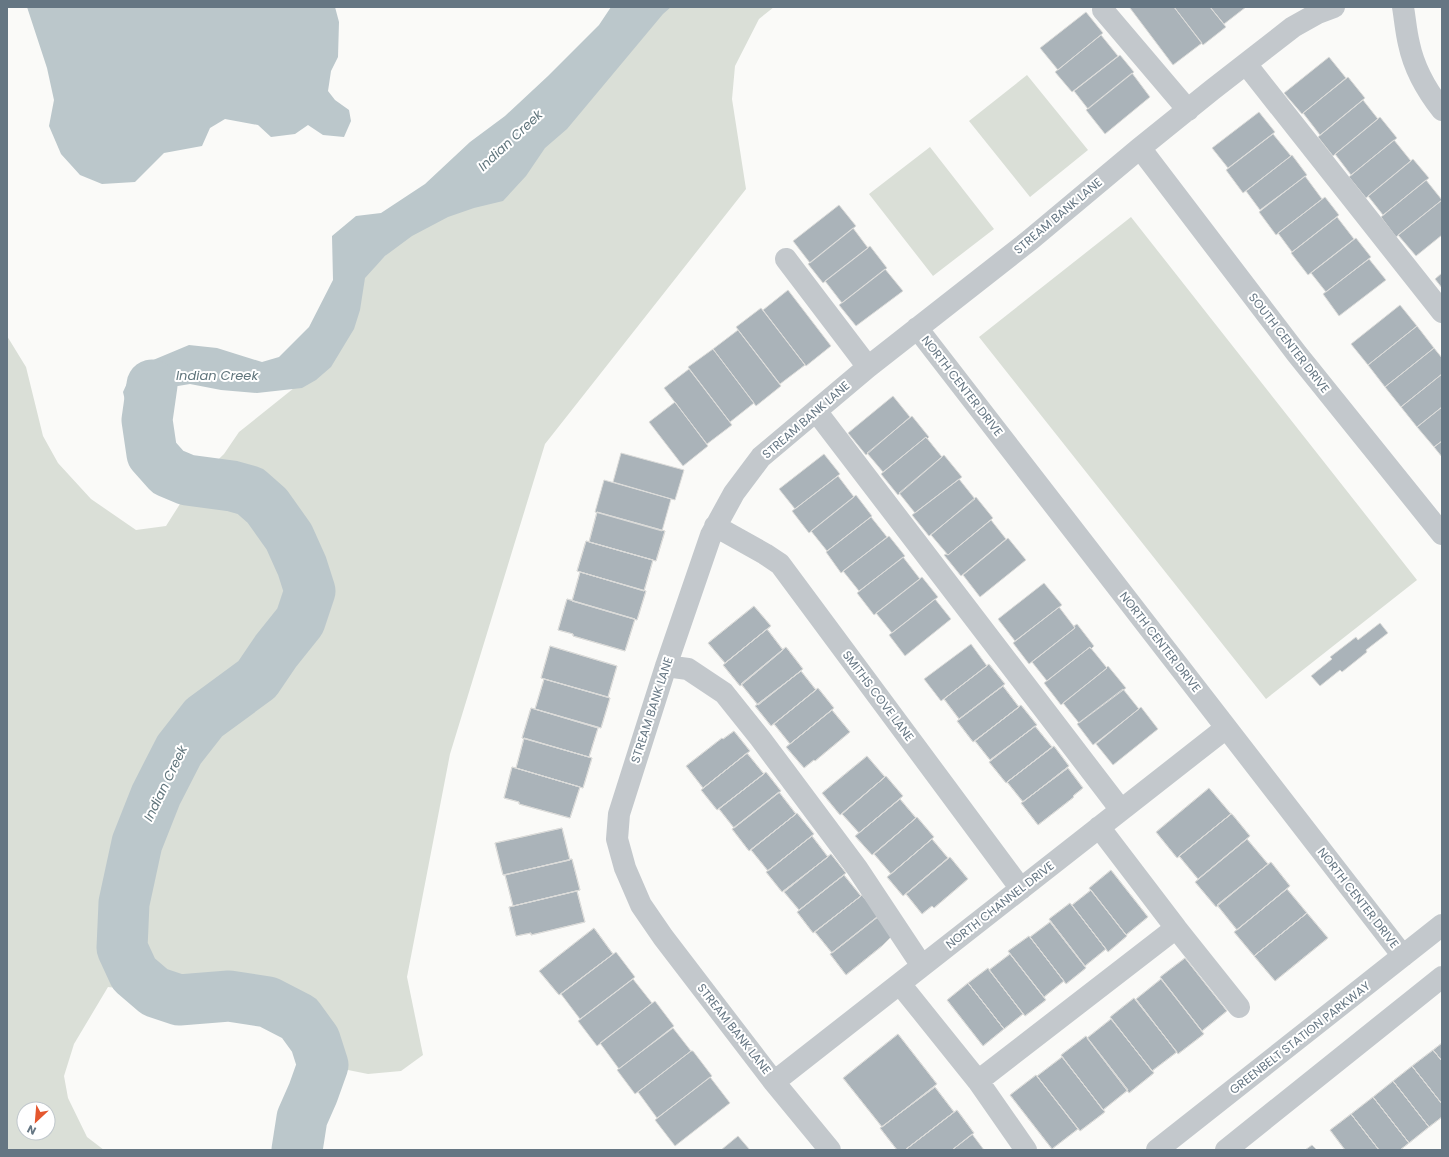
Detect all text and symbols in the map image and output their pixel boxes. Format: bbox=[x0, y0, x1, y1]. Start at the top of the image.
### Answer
water label: Indian Creek bbox=[474, 105, 548, 175]
street label: STREAM BANK LANE bbox=[1010, 174, 1106, 258]
street label: SOUTH CENTER DRIVE bbox=[1245, 289, 1334, 396]
street label: NORTH CENTER DRIVE bbox=[918, 332, 1007, 439]
water label: Indian Creek bbox=[176, 366, 259, 385]
street label: STREAM BANK LANE bbox=[758, 377, 853, 462]
street label: NORTH CENTER DRIVE bbox=[1116, 588, 1205, 695]
street label: SMITHS COVE LANE bbox=[839, 647, 918, 745]
street label: STREAM BANK LANE bbox=[626, 655, 677, 765]
water label: Indian Creek bbox=[139, 741, 193, 824]
street label: NORTH CENTER DRIVE bbox=[1314, 844, 1403, 951]
street label: NORTH CHANNEL DRIVE bbox=[942, 857, 1057, 952]
street label: GREENBELT STATION PARKWAY bbox=[1226, 977, 1374, 1098]
street label: STREAM BANK LANE bbox=[694, 980, 775, 1078]
north arrow bbox=[16, 1101, 56, 1141]
text: N bbox=[24, 1121, 39, 1139]

